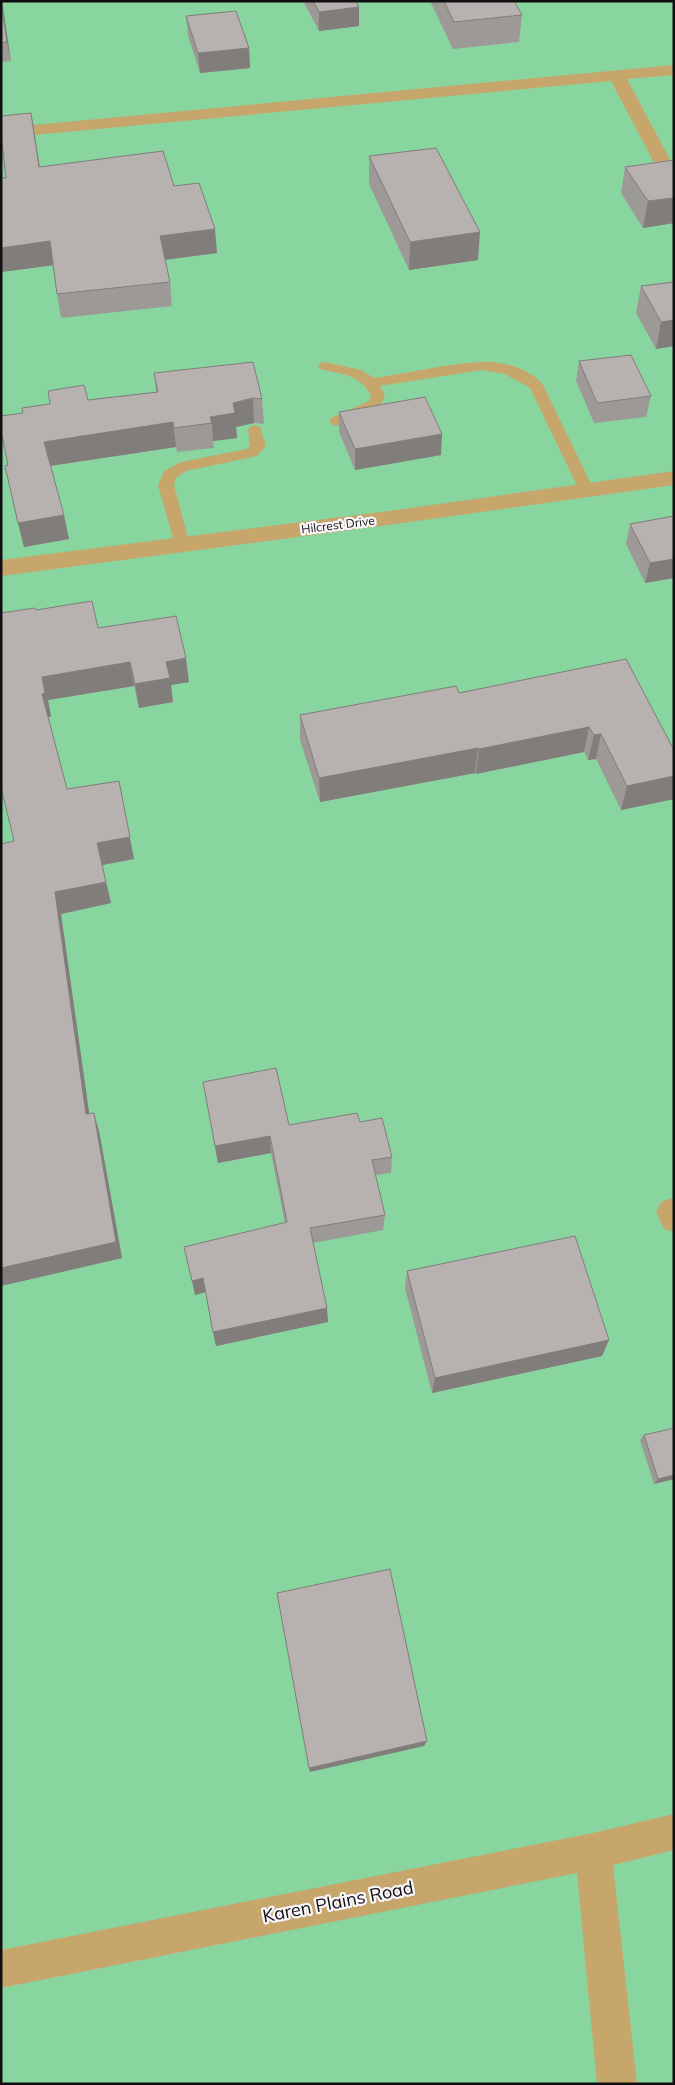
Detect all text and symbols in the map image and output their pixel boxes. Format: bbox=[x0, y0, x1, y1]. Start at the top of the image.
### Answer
street label: Hilcrest Drive bbox=[300, 513, 376, 536]
street label: Karen Plains Road bbox=[261, 1876, 415, 1927]

